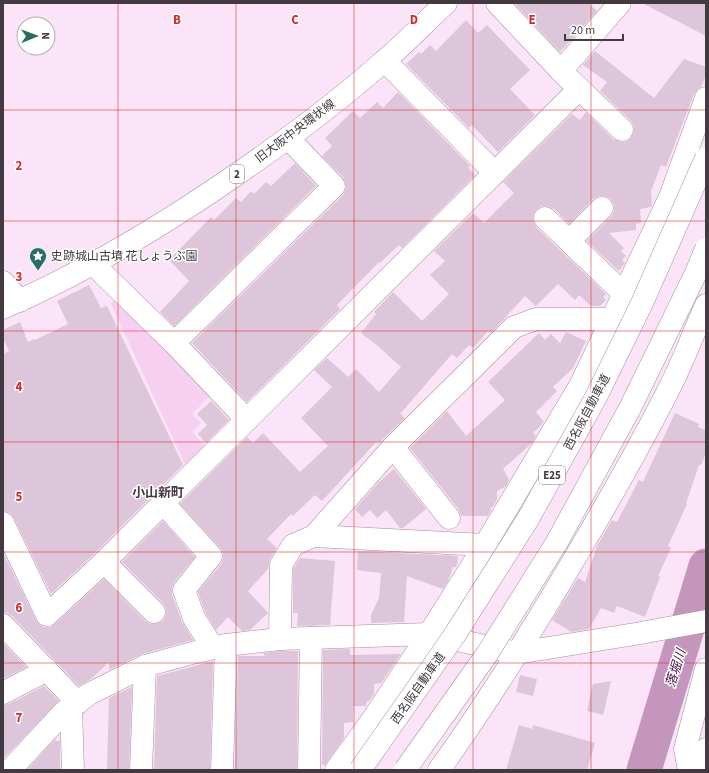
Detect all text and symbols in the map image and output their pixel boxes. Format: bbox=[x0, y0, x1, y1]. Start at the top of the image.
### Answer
text: B bbox=[173, 11, 181, 29]
text: C bbox=[291, 11, 299, 29]
text: D bbox=[410, 11, 418, 29]
text: E bbox=[528, 11, 536, 29]
north arrow bbox=[16, 16, 56, 56]
scale bar bbox=[565, 16, 623, 42]
text: 20 m bbox=[571, 22, 595, 39]
text: N bbox=[38, 32, 53, 40]
street label: 旧大阪中央環状線 bbox=[252, 96, 339, 167]
text: 2 bbox=[16, 157, 23, 175]
road number: 2 bbox=[230, 165, 244, 183]
place icon: 史跡城山古墳 花しょうぶ園 bbox=[28, 246, 48, 271]
place label: 史跡城山古墳 花しょうぶ園 bbox=[51, 248, 197, 265]
text: 3 bbox=[16, 268, 23, 286]
street label: 西名阪自動車道 bbox=[560, 371, 615, 453]
text: 4 bbox=[16, 378, 23, 396]
road number: E25 bbox=[539, 466, 565, 484]
district label: 小山新町 bbox=[132, 484, 184, 502]
text: 5 bbox=[16, 488, 23, 506]
text: 6 bbox=[16, 599, 23, 617]
water label: 落堀川 bbox=[662, 645, 691, 690]
street label: 西名阪自動車道 bbox=[387, 649, 449, 728]
text: 7 bbox=[16, 709, 23, 727]

